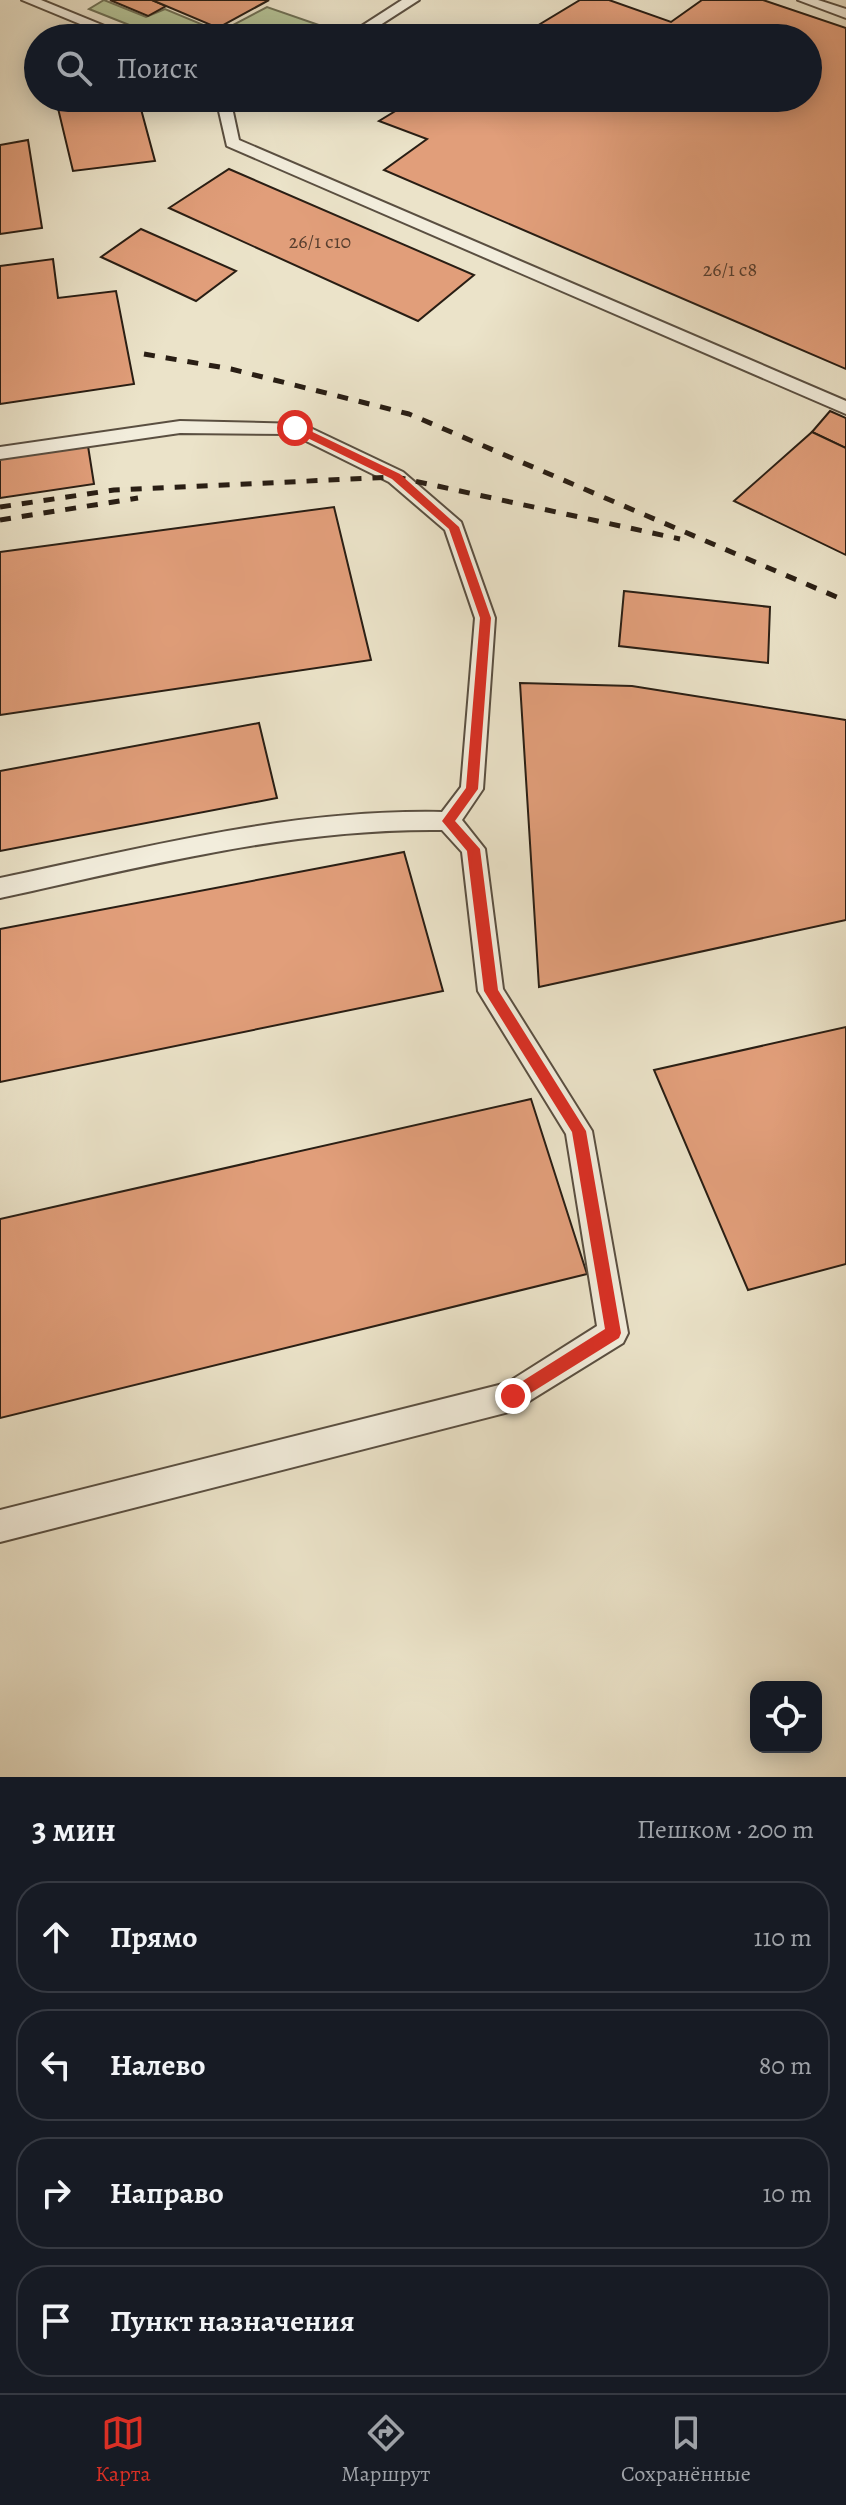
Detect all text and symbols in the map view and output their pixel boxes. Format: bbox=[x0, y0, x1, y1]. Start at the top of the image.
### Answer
search box bbox=[24, 24, 822, 112]
icon: search bbox=[52, 46, 96, 90]
text: Поиск bbox=[116, 48, 198, 88]
house number: 26/1 с10 bbox=[289, 228, 351, 255]
house number: 26/1 с8 bbox=[703, 256, 757, 283]
route start bbox=[277, 410, 313, 446]
route end bbox=[495, 1378, 531, 1414]
map controls bbox=[750, 1681, 822, 1753]
button: locate bbox=[750, 1681, 822, 1753]
text: 3 мин bbox=[32, 1806, 116, 1853]
text: Пешком · 200 m bbox=[637, 1812, 814, 1847]
icon: ahead bbox=[34, 1915, 78, 1959]
text: Прямо bbox=[110, 1917, 197, 1957]
text: 110 m bbox=[754, 1920, 812, 1955]
icon: left bbox=[34, 2043, 78, 2087]
text: Налево bbox=[110, 2045, 205, 2085]
text: 80 m bbox=[759, 2048, 812, 2083]
icon: right bbox=[34, 2171, 78, 2215]
text: Направо bbox=[110, 2173, 224, 2213]
text: 10 m bbox=[762, 2176, 812, 2211]
icon: arrive bbox=[34, 2299, 78, 2343]
text: Пункт назначения bbox=[110, 2301, 355, 2341]
tab: Карта bbox=[95, 2411, 151, 2489]
tab: Маршрут bbox=[341, 2411, 430, 2489]
tab: Сохранённые bbox=[621, 2411, 751, 2489]

